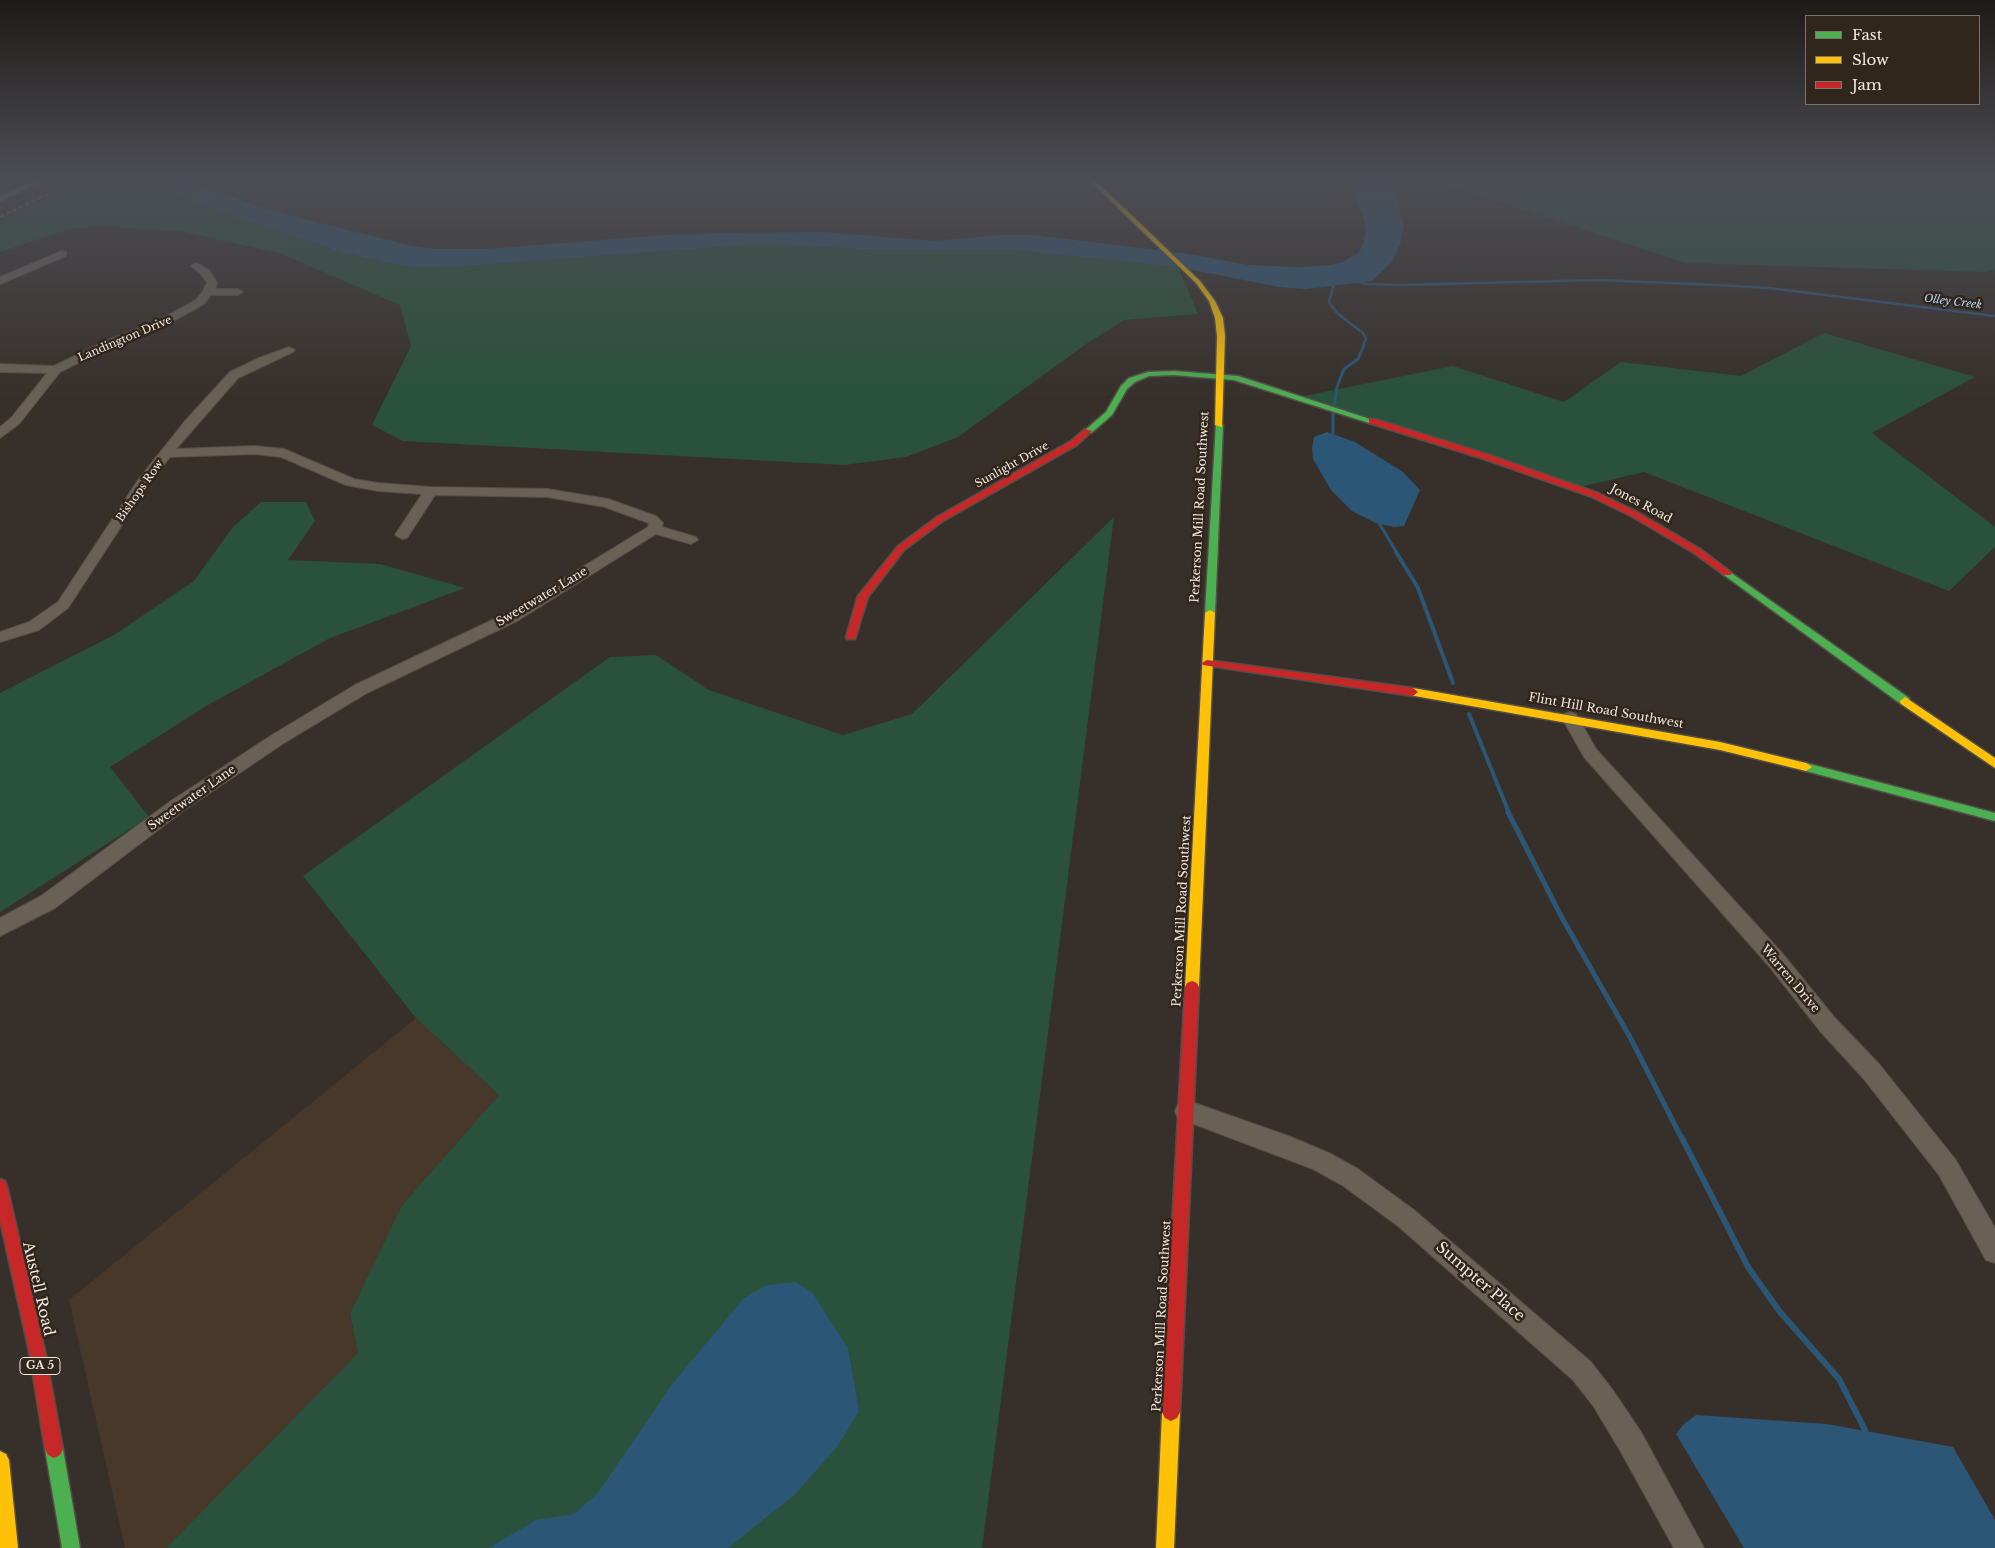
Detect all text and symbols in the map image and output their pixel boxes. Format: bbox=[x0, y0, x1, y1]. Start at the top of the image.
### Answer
legend bbox=[1805, 15, 1980, 105]
text: Fast bbox=[1852, 25, 1882, 44]
text: Slow bbox=[1852, 50, 1889, 69]
text: Jam bbox=[1852, 75, 1882, 94]
water label: Olley Creek bbox=[1923, 292, 1983, 312]
street label: Landington Drive bbox=[76, 313, 174, 365]
street label: Perkerson Mill Road Southwest bbox=[1188, 411, 1212, 603]
street label: Sunlight Drive bbox=[973, 439, 1051, 491]
street label: Bishops Row bbox=[114, 458, 166, 524]
street label: Jones Road bbox=[1608, 482, 1674, 526]
street label: Sweetwater Lane bbox=[494, 564, 590, 630]
street label: Flint Hill Road Southwest bbox=[1527, 690, 1685, 732]
street label: Sweetwater Lane bbox=[145, 762, 239, 834]
street label: Perkerson Mill Road Southwest bbox=[1170, 815, 1194, 1007]
street label: Warren Drive bbox=[1758, 942, 1822, 1016]
street label: Perkerson Mill Road Southwest bbox=[1150, 1220, 1174, 1412]
street label: Sumpter Place bbox=[1432, 1239, 1528, 1325]
street label: Austell Road bbox=[18, 1240, 58, 1338]
road number: GA 5 bbox=[20, 1358, 60, 1374]

